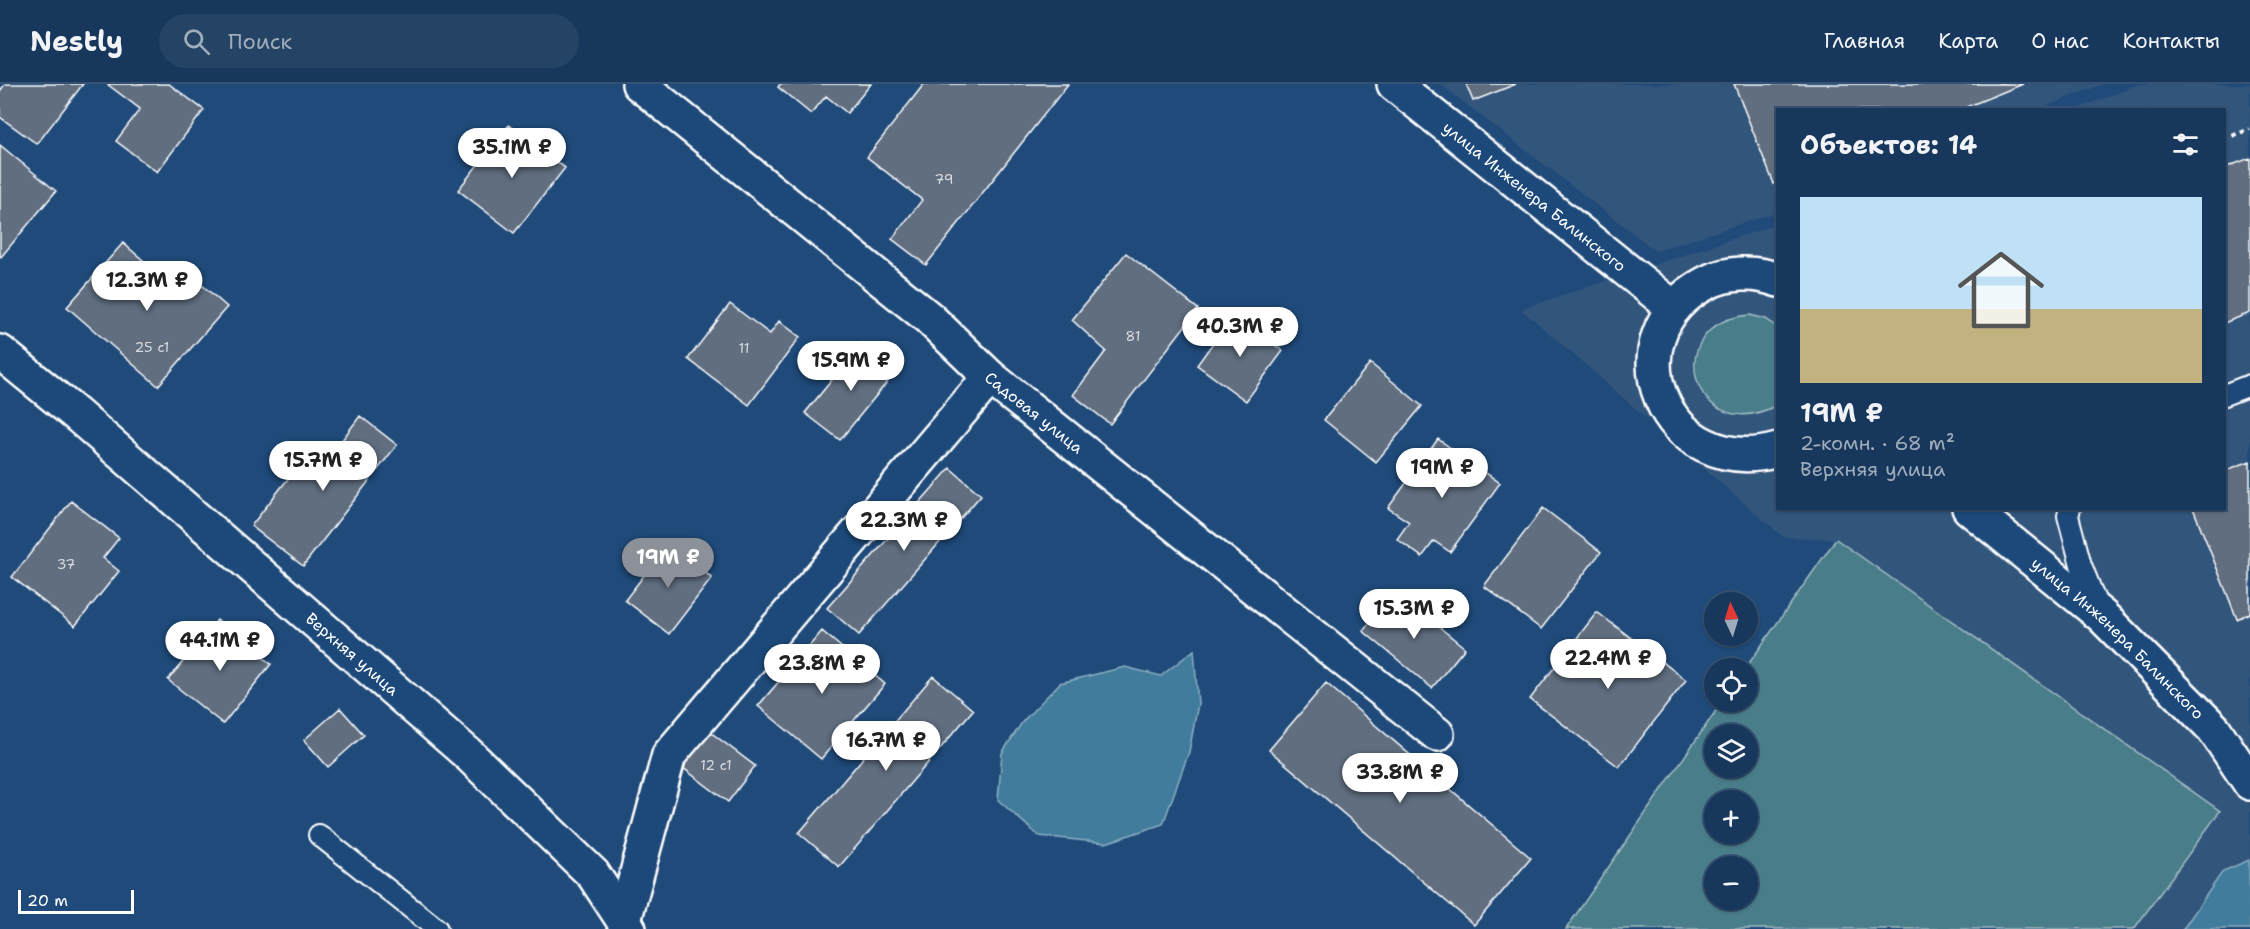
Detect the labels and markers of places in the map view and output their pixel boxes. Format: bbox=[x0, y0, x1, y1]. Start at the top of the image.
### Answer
pin: 35.1M ₽ bbox=[457, 128, 567, 179]
pin: 12.3M ₽ bbox=[92, 261, 202, 312]
pin: 40.3M ₽ bbox=[1185, 307, 1295, 358]
pin: 15.9M ₽ bbox=[796, 341, 906, 392]
pin: 15.7M ₽ bbox=[268, 441, 378, 492]
pin: 19M ₽ bbox=[1400, 448, 1484, 499]
pin: 22.3M ₽ bbox=[849, 501, 959, 552]
pin: 19M ₽ bbox=[626, 538, 710, 589]
pin: 15.3M ₽ bbox=[1359, 589, 1469, 640]
pin: 44.1M ₽ bbox=[165, 621, 275, 672]
pin: 22.4M ₽ bbox=[1553, 639, 1663, 690]
pin: 23.8M ₽ bbox=[767, 644, 877, 695]
pin: 16.7M ₽ bbox=[831, 721, 941, 772]
pin: 33.8M ₽ bbox=[1345, 753, 1455, 804]

